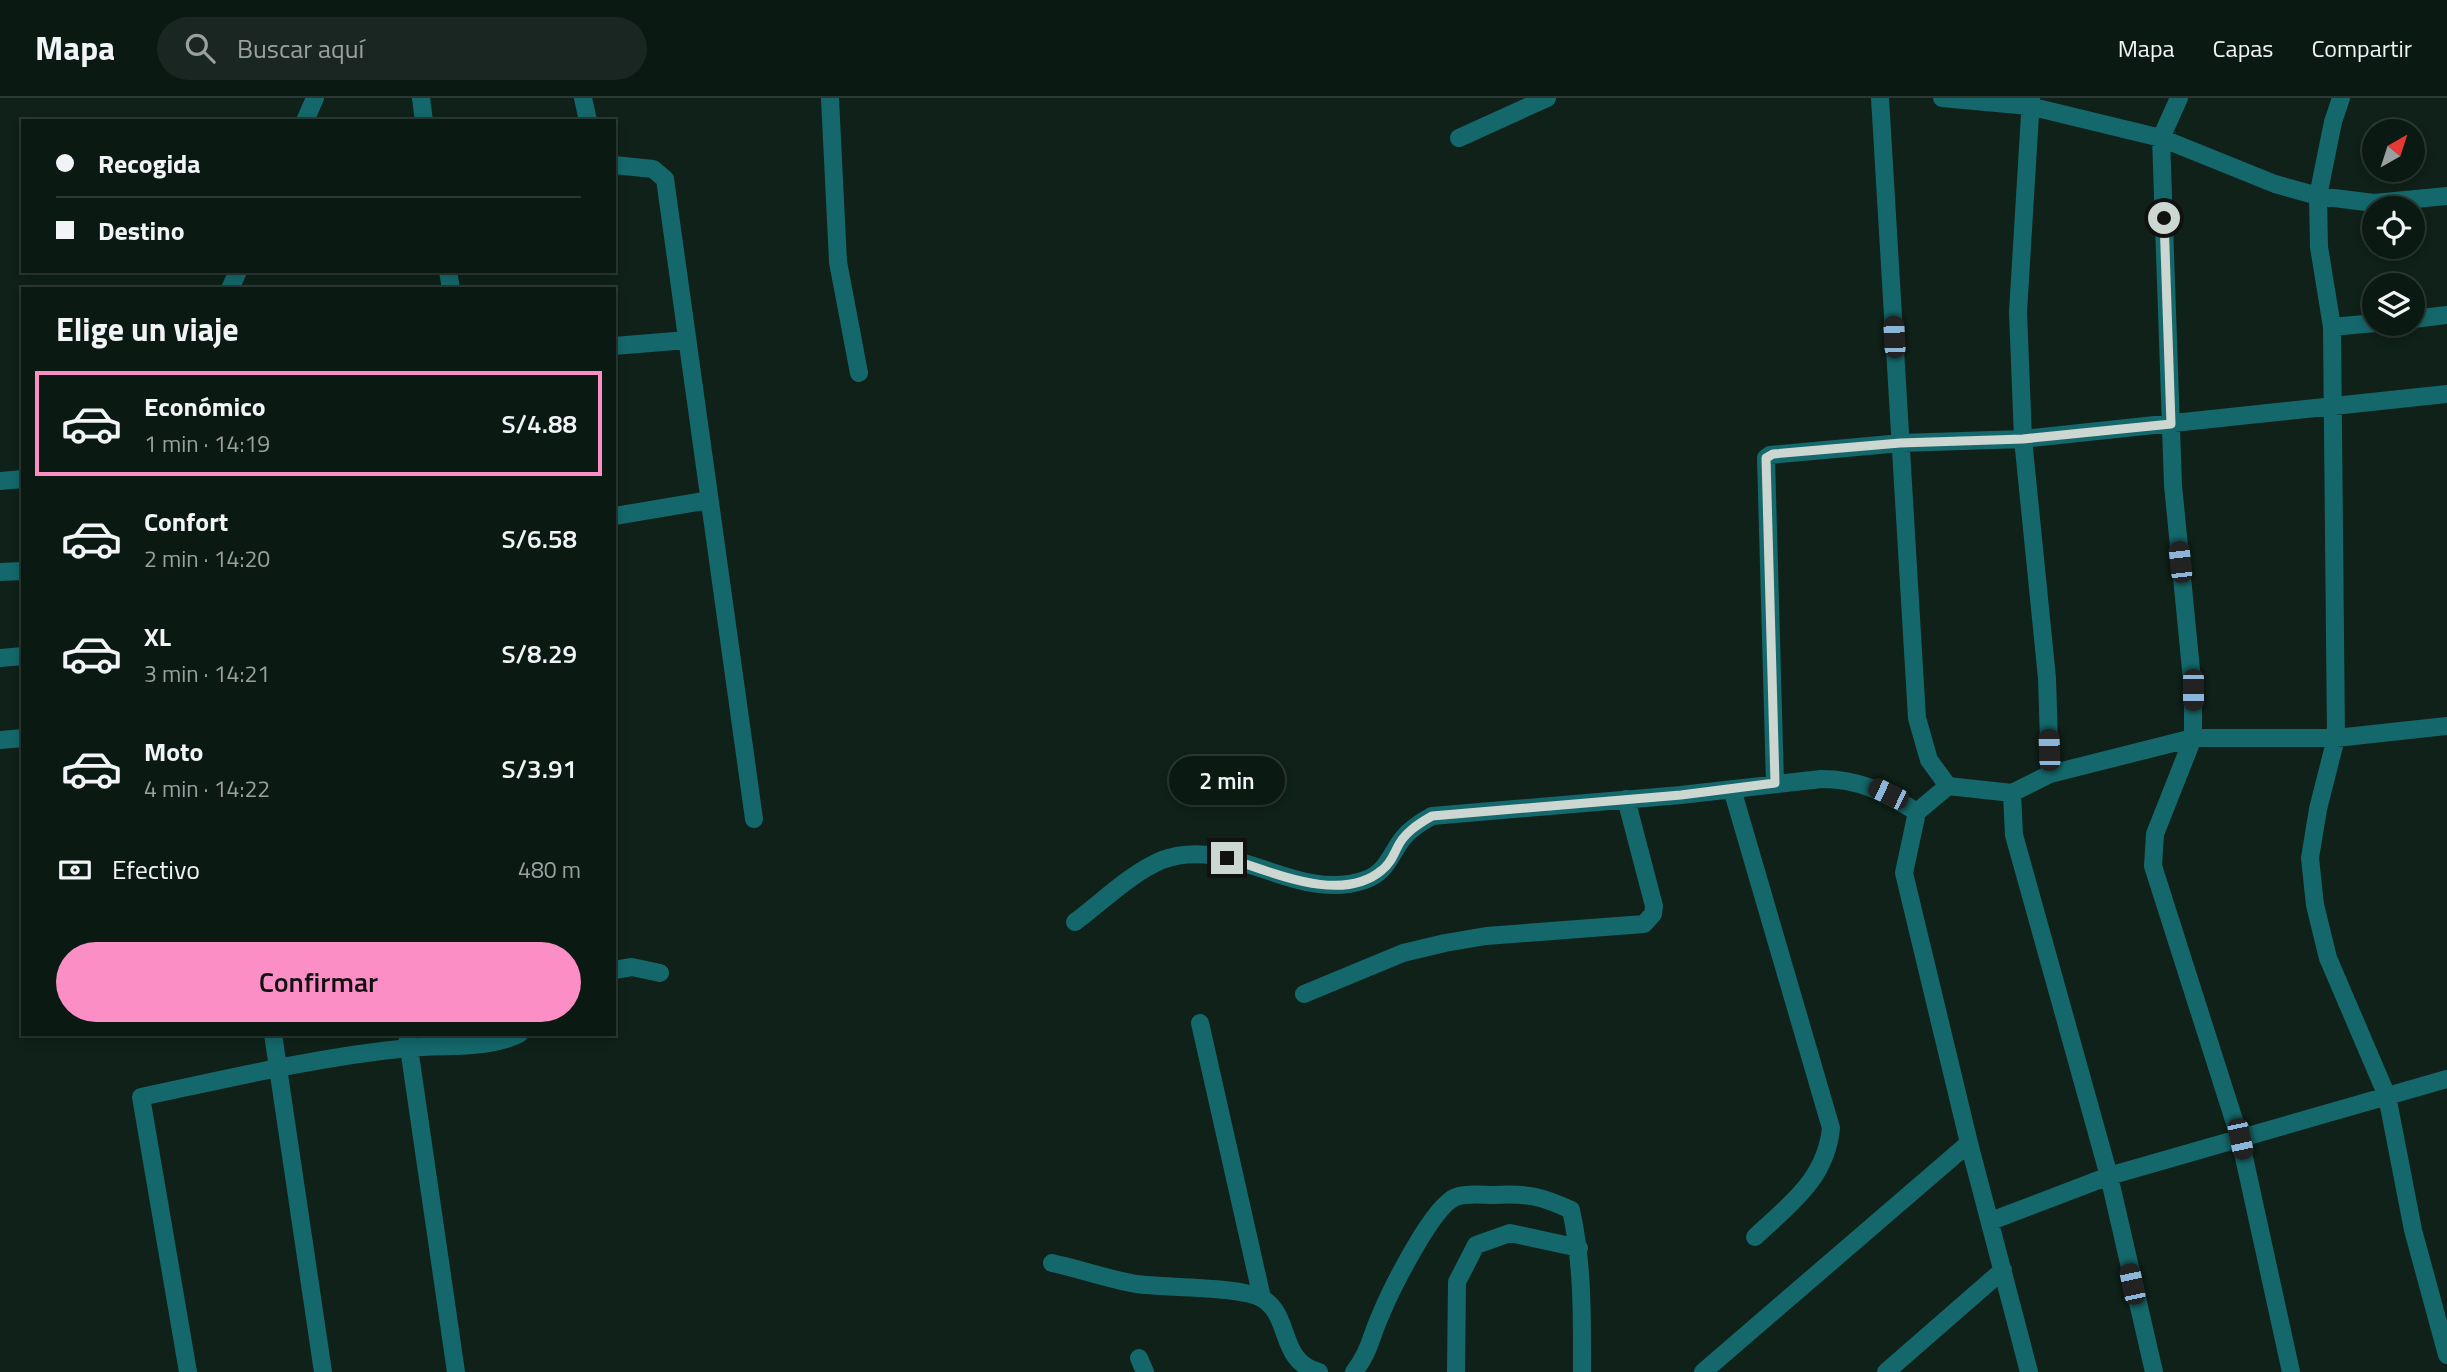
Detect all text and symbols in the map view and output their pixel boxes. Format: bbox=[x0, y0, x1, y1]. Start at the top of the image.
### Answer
search box bbox=[157, 17, 647, 80]
text: Mapa bbox=[35, 23, 115, 73]
icon: search bbox=[181, 29, 219, 67]
text: Buscar aquí bbox=[237, 29, 364, 68]
text: Mapa bbox=[2118, 30, 2175, 66]
text: Capas bbox=[2213, 30, 2273, 66]
text: Compartir bbox=[2311, 30, 2412, 66]
north arrow bbox=[2362, 119, 2426, 182]
map controls bbox=[2362, 119, 2425, 336]
text: Recogida bbox=[98, 144, 201, 183]
button: locate bbox=[2362, 196, 2425, 259]
route start bbox=[2148, 202, 2180, 234]
text: Destino bbox=[98, 211, 185, 250]
button: layers bbox=[2362, 273, 2425, 336]
text: Elige un viaje bbox=[56, 305, 239, 353]
car bbox=[1883, 315, 1906, 359]
text: Económico bbox=[144, 387, 266, 426]
icon: car bbox=[60, 392, 123, 455]
text: S/4.88 bbox=[501, 404, 577, 443]
text: 1 min · 14:19 bbox=[144, 426, 270, 461]
text: Confort bbox=[144, 502, 228, 541]
icon: car bbox=[60, 507, 123, 570]
text: S/6.58 bbox=[501, 519, 577, 558]
car bbox=[2168, 540, 2193, 584]
text: 2 min · 14:20 bbox=[144, 541, 270, 576]
text: XL bbox=[144, 617, 171, 656]
icon: car bbox=[60, 622, 123, 685]
text: S/8.29 bbox=[501, 634, 577, 673]
text: 3 min · 14:21 bbox=[144, 656, 270, 691]
car bbox=[2183, 669, 2204, 711]
car bbox=[2038, 729, 2061, 771]
text: Moto bbox=[144, 732, 203, 771]
icon: car bbox=[60, 737, 123, 800]
text: S/3.91 bbox=[501, 749, 577, 788]
callout: 2 min bbox=[1169, 756, 1285, 806]
text: 2 min bbox=[1199, 763, 1255, 798]
text: 4 min · 14:22 bbox=[144, 771, 270, 806]
car bbox=[1865, 775, 1912, 813]
route end bbox=[1211, 842, 1243, 874]
text: Efectivo bbox=[112, 850, 200, 889]
icon: cash bbox=[56, 851, 94, 889]
text: 480 m bbox=[518, 852, 581, 887]
button: Confirmar bbox=[56, 942, 581, 1022]
car bbox=[2226, 1116, 2255, 1162]
car bbox=[2118, 1261, 2147, 1307]

